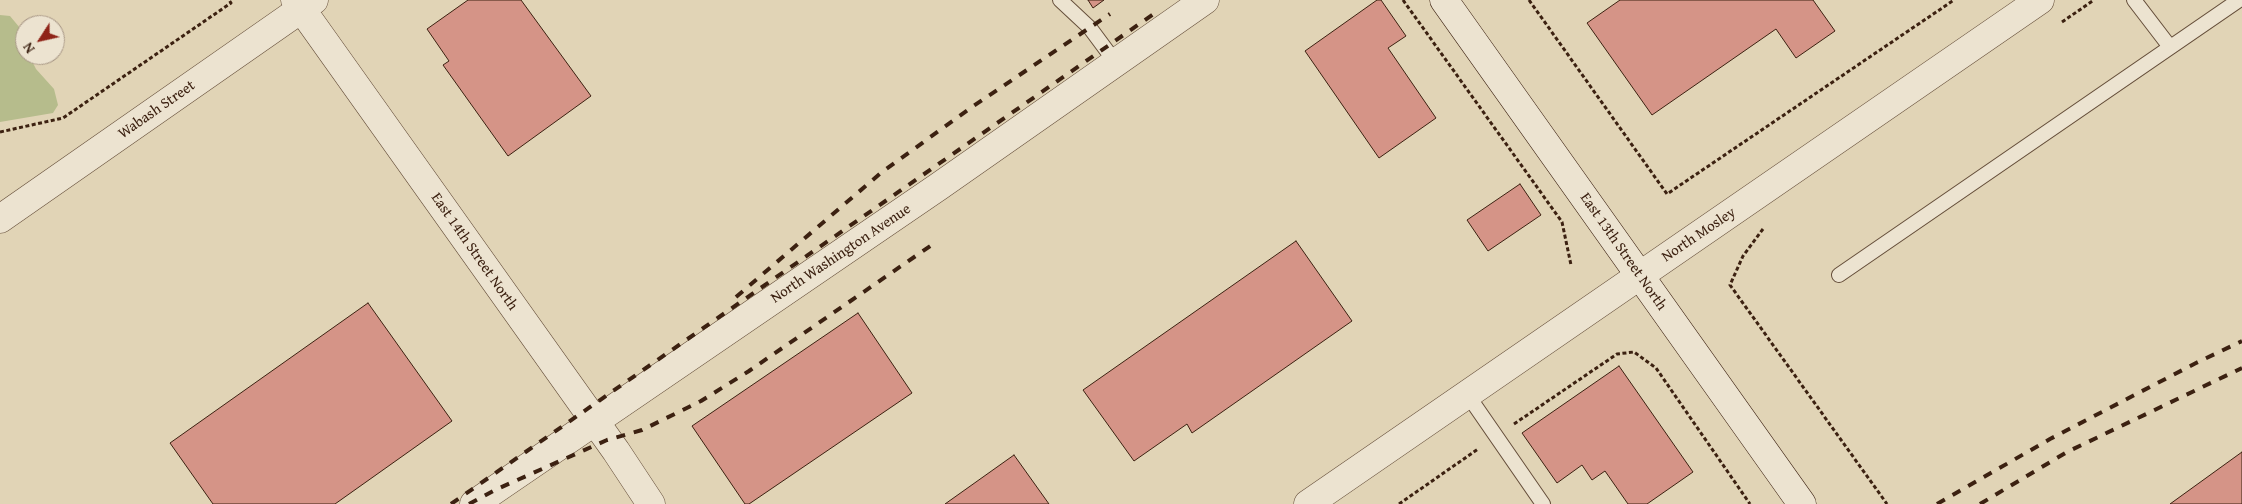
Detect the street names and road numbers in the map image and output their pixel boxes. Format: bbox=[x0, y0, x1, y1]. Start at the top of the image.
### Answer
street label: Wabash Street bbox=[115, 77, 199, 143]
street label: East 14th Street North bbox=[427, 190, 521, 314]
street label: East 13th Street North bbox=[1576, 190, 1670, 314]
street label: North Washington Avenue bbox=[768, 200, 914, 308]
street label: North Mosley bbox=[1659, 204, 1739, 266]

